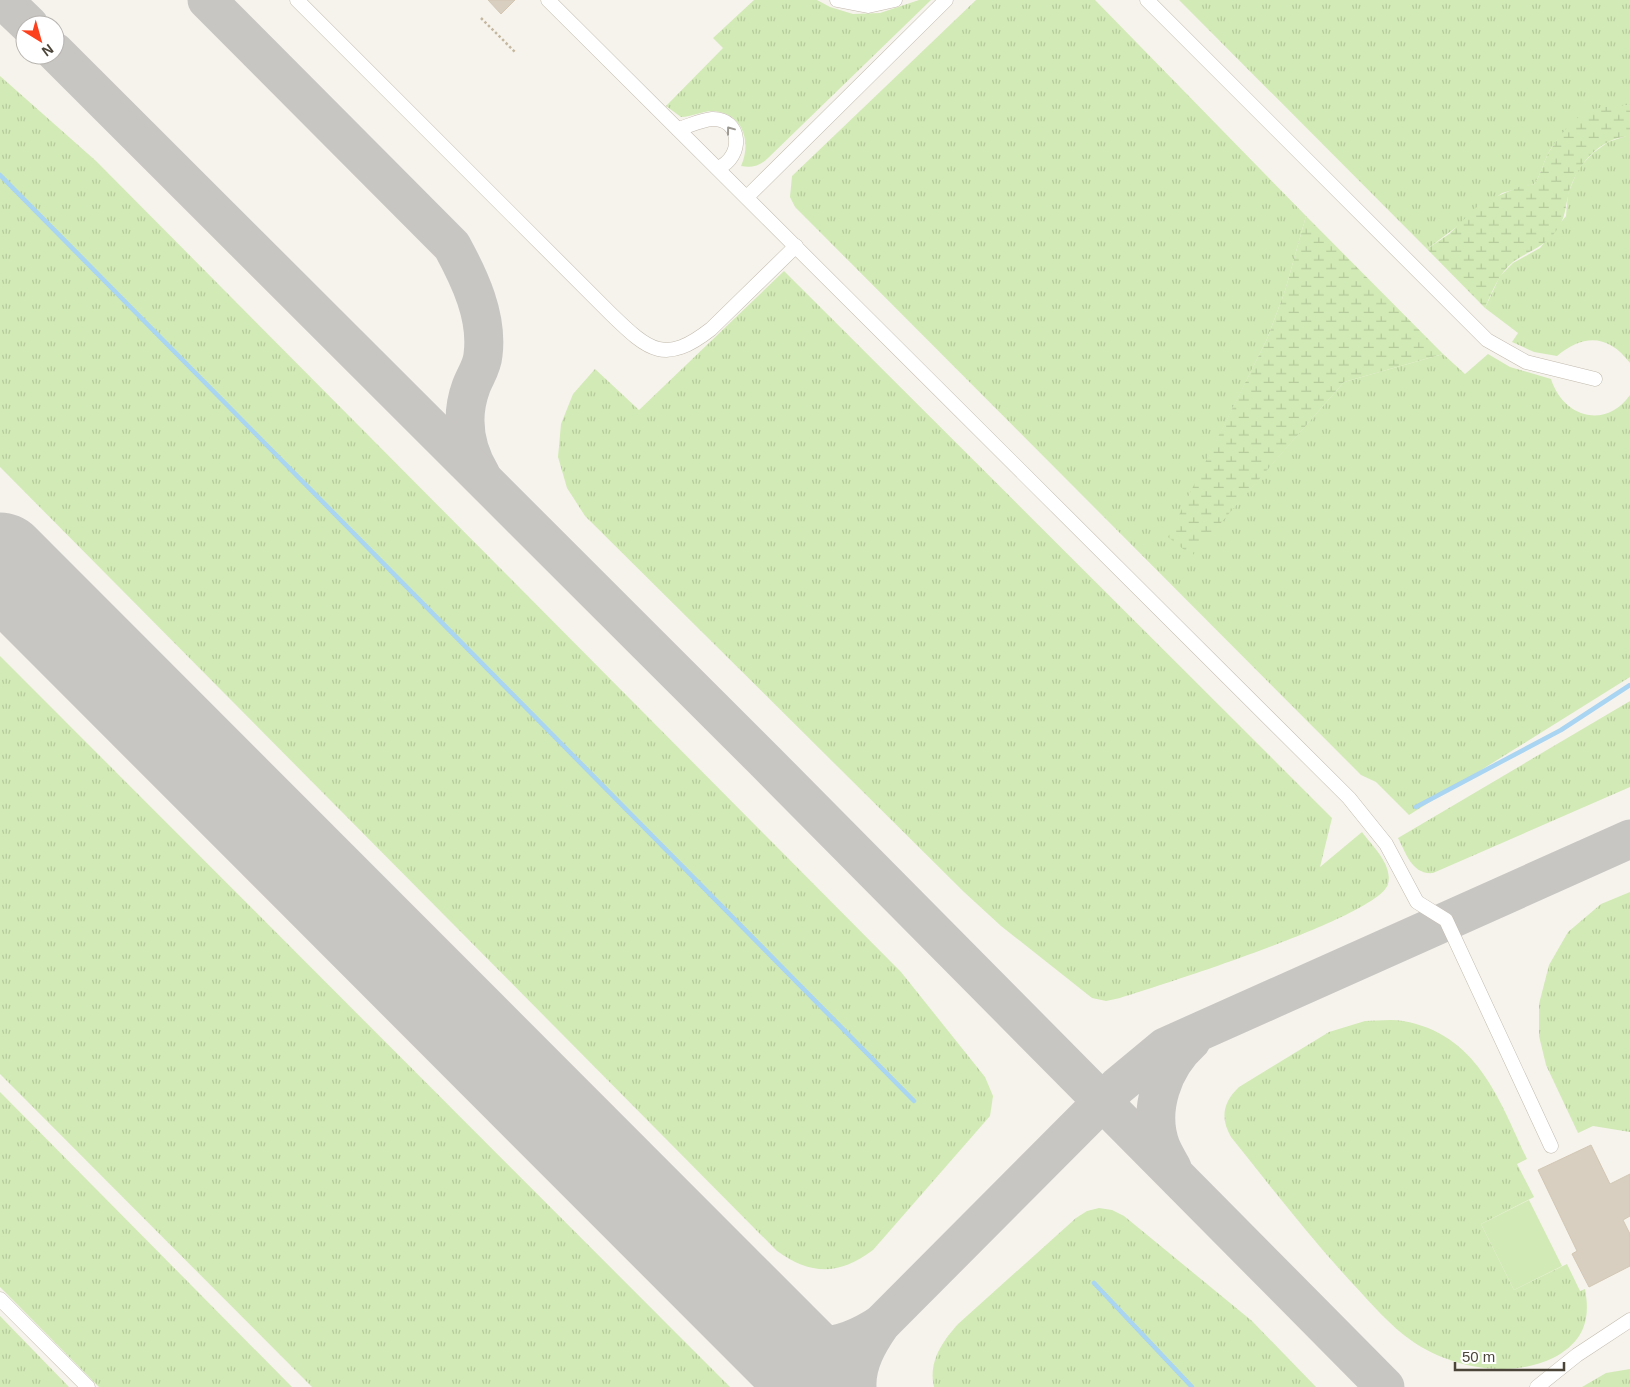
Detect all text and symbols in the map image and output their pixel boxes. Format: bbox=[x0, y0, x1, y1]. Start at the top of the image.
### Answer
north arrow bbox=[15, 15, 65, 65]
text: N bbox=[39, 41, 57, 60]
one-way arrow bbox=[728, 127, 736, 136]
scale bar bbox=[1455, 1340, 1564, 1372]
text: 50 m bbox=[1462, 1348, 1495, 1365]

